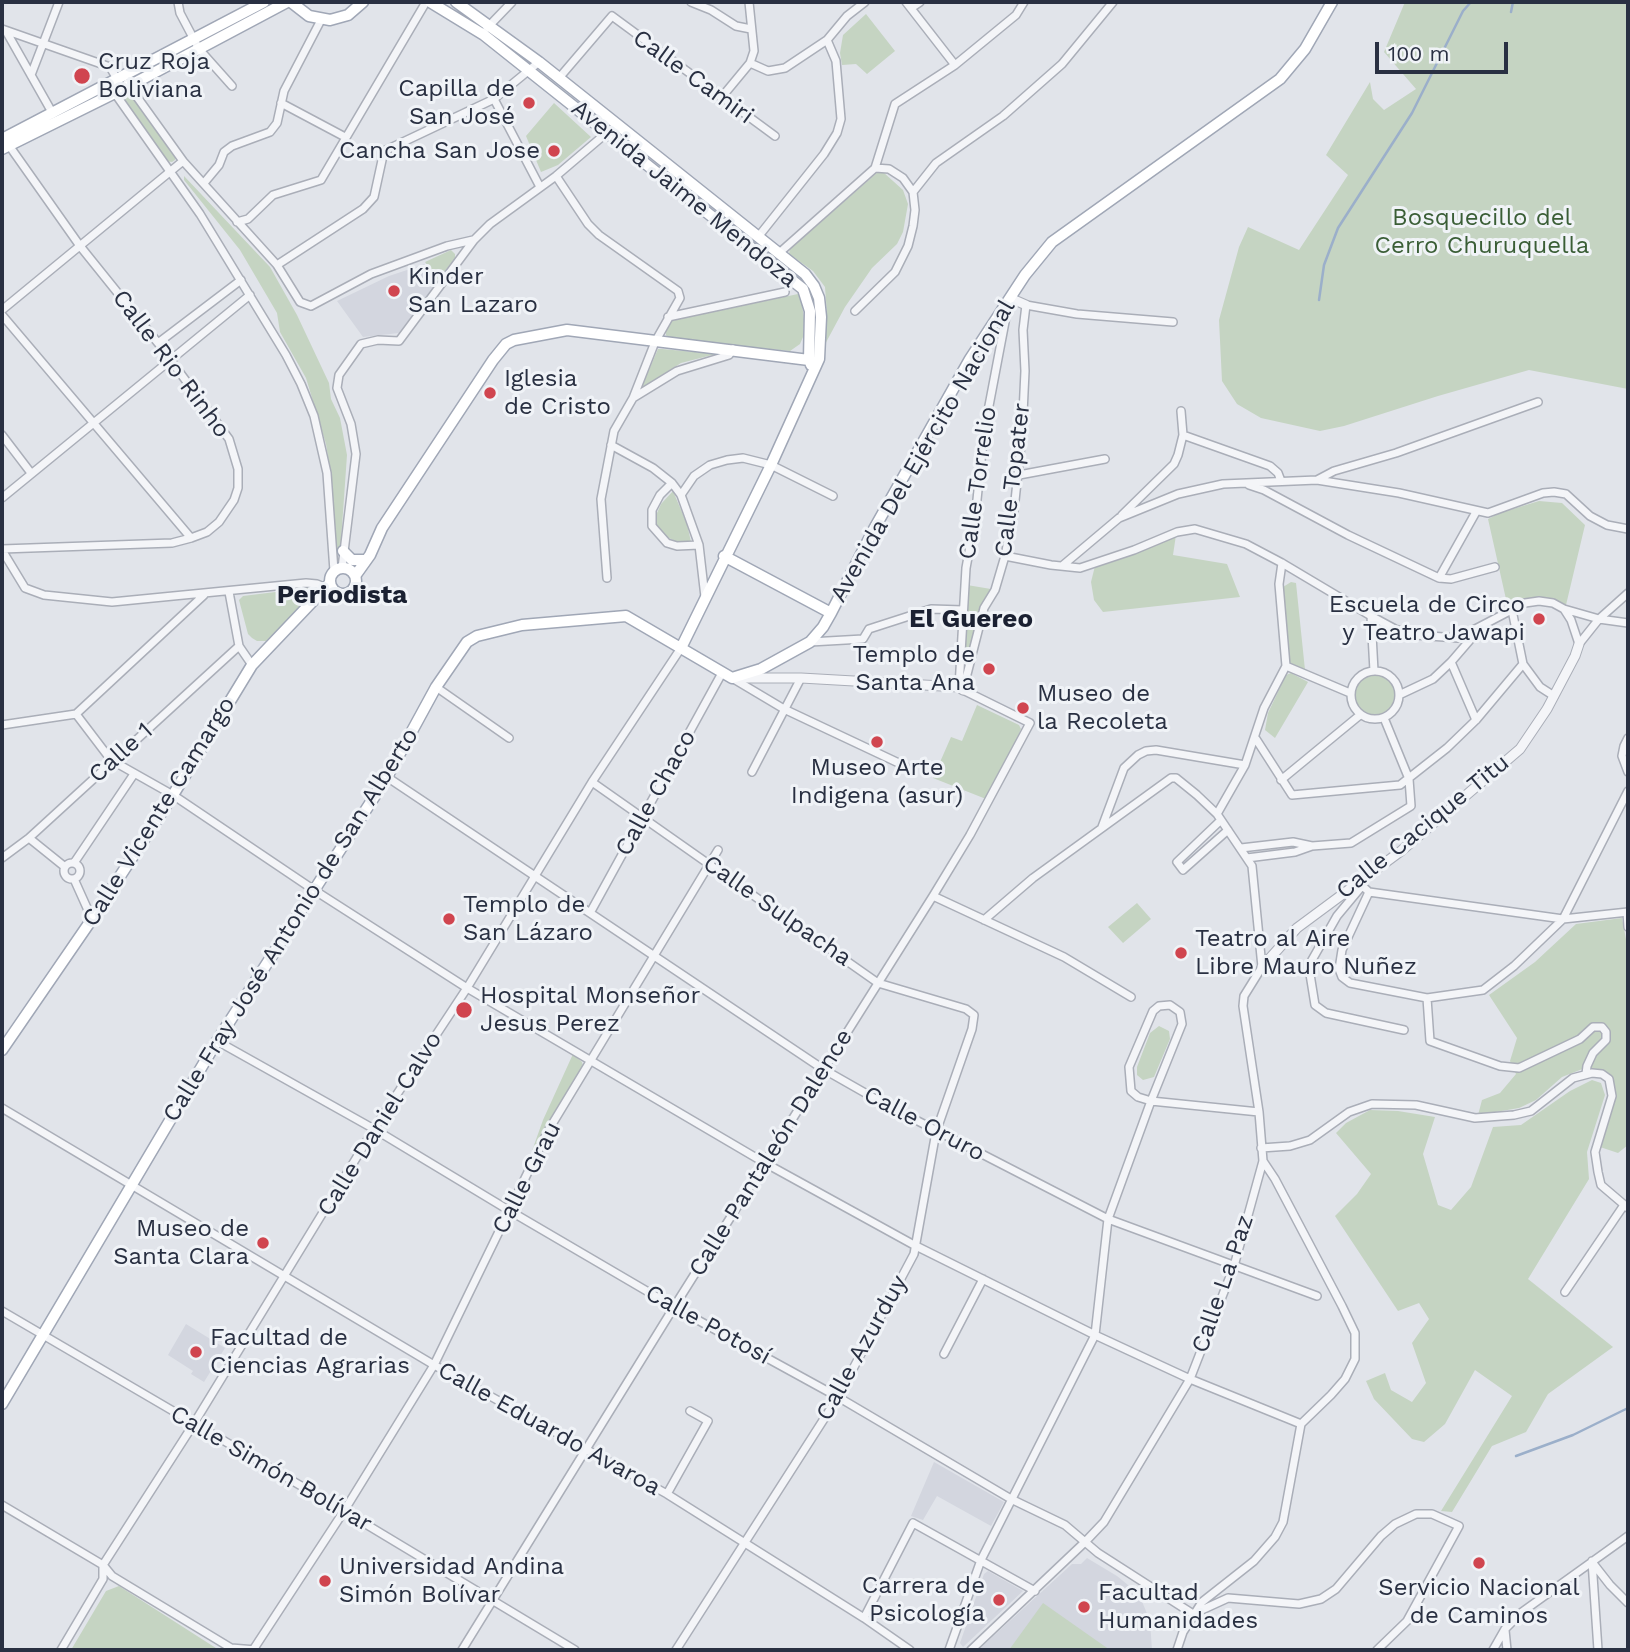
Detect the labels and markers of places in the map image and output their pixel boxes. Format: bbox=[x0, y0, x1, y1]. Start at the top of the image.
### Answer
place label: Cruz Roja Boliviana bbox=[98, 48, 210, 104]
marker: Cruz Roja Boliviana bbox=[72, 66, 92, 86]
place label: Capilla de San José bbox=[398, 75, 515, 131]
marker: Capilla de San José bbox=[521, 95, 537, 111]
place label: Cancha San Jose bbox=[339, 137, 540, 165]
marker: Cancha San Jose bbox=[546, 143, 562, 159]
place label: Kinder San Lazaro bbox=[408, 263, 538, 319]
marker: Kinder San Lazaro bbox=[386, 283, 402, 299]
place label: Iglesia de Cristo bbox=[504, 365, 611, 421]
marker: Iglesia de Cristo bbox=[482, 385, 498, 401]
place label: Escuela de Circo y Teatro Jawapi bbox=[1329, 591, 1525, 647]
marker: Escuela de Circo y Teatro Jawapi bbox=[1531, 611, 1547, 627]
place label: Templo de Santa Ana bbox=[853, 641, 975, 697]
marker: Templo de Santa Ana bbox=[981, 661, 997, 677]
place label: Museo de la Recoleta bbox=[1037, 680, 1168, 736]
marker: Museo de la Recoleta bbox=[1015, 700, 1031, 716]
marker: Museo Arte Indigena (asur) bbox=[869, 734, 885, 750]
place label: Museo Arte Indigena (asur) bbox=[791, 754, 963, 810]
place label: Templo de San Lázaro bbox=[463, 891, 593, 947]
marker: Templo de San Lázaro bbox=[441, 911, 457, 927]
place label: Teatro al Aire Libre Mauro Nuñez bbox=[1195, 925, 1417, 981]
marker: Teatro al Aire Libre Mauro Nuñez bbox=[1173, 945, 1189, 961]
place label: Hospital Monseñor Jesus Perez bbox=[480, 982, 700, 1038]
marker: Hospital Monseñor Jesus Perez bbox=[454, 1000, 474, 1020]
place label: Museo de Santa Clara bbox=[113, 1215, 249, 1271]
marker: Museo de Santa Clara bbox=[255, 1235, 271, 1251]
place label: Facultad de Ciencias Agrarias bbox=[210, 1324, 410, 1380]
marker: Facultad de Ciencias Agrarias bbox=[188, 1344, 204, 1360]
place label: Universidad Andina Simón Bolívar bbox=[339, 1553, 564, 1609]
marker: Servicio Nacional de Caminos bbox=[1471, 1555, 1487, 1571]
place label: Carrera de Psicología bbox=[862, 1572, 985, 1628]
marker: Universidad Andina Simón Bolívar bbox=[317, 1573, 333, 1589]
place label: Servicio Nacional de Caminos bbox=[1378, 1574, 1580, 1630]
place label: Facultad Humanidades bbox=[1098, 1579, 1258, 1635]
marker: Carrera de Psicología bbox=[991, 1592, 1007, 1608]
marker: Facultad Humanidades bbox=[1076, 1599, 1092, 1615]

